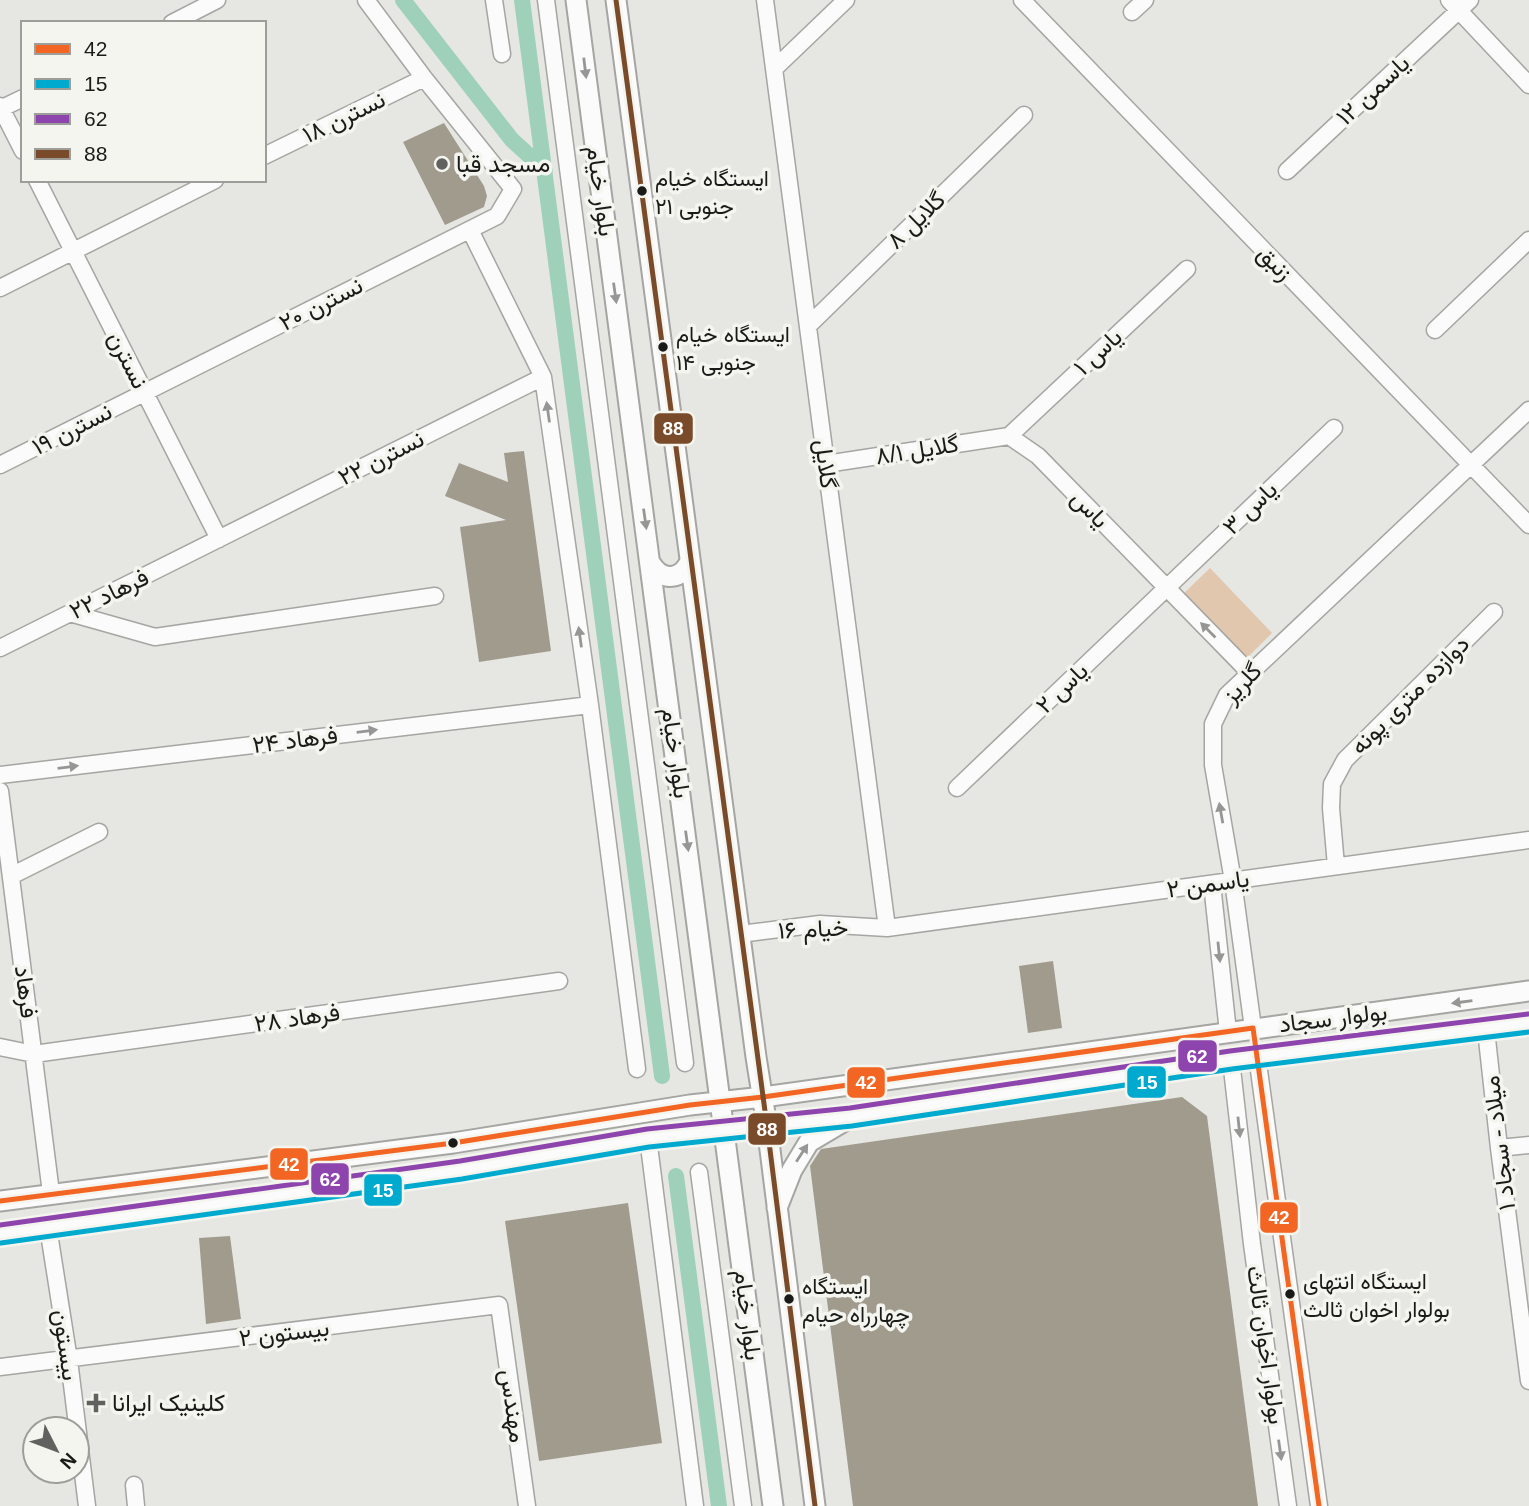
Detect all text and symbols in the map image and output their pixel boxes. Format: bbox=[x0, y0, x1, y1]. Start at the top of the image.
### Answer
legend bbox=[21, 21, 266, 182]
text: 42 bbox=[84, 37, 107, 60]
street label: یاسمن ۱۲ bbox=[1331, 49, 1415, 131]
one-way arrow bbox=[580, 57, 591, 79]
text: 15 bbox=[84, 72, 107, 95]
street label: نسترن ۱۸ bbox=[298, 85, 390, 150]
text: 62 bbox=[84, 107, 107, 130]
text: 88 bbox=[84, 142, 107, 165]
street label: بلوار خیام bbox=[579, 144, 621, 238]
place label: مسجد قبا bbox=[456, 150, 550, 178]
marker: مسجد قبا bbox=[434, 156, 450, 172]
place label: ایستگاه خیام جنوبی ۲۱ bbox=[655, 166, 769, 220]
marker: ایستگاه خیام جنوبی ۲۱ bbox=[635, 184, 649, 198]
street label: گلایل ۸ bbox=[881, 186, 951, 254]
street label: زنبق bbox=[1251, 239, 1299, 287]
street label: نسترن ۲۰ bbox=[275, 271, 368, 338]
one-way arrow bbox=[610, 282, 621, 304]
place label: ایستگاه خیام جنوبی ۱۴ bbox=[676, 322, 790, 376]
street label: یاس ۱ bbox=[1068, 323, 1128, 381]
street label: نسترن bbox=[101, 327, 154, 394]
marker: ایستگاه خیام جنوبی ۱۴ bbox=[656, 340, 670, 354]
street label: نسترن ۱۹ bbox=[27, 397, 117, 462]
one-way arrow bbox=[543, 401, 554, 423]
line badge: 88 bbox=[653, 412, 694, 445]
text: 88 bbox=[662, 418, 684, 439]
street label: نسترن ۲۲ bbox=[334, 425, 429, 492]
street label: گلایل ۸/۱ bbox=[873, 430, 961, 470]
street label: گلایل bbox=[809, 438, 843, 490]
street label: یاس ۳ bbox=[1217, 475, 1283, 541]
street label: یاس bbox=[1065, 484, 1115, 534]
one-way arrow bbox=[639, 508, 650, 530]
street label: فرهاد ۲۲ bbox=[65, 563, 154, 626]
one-way arrow bbox=[1200, 622, 1217, 639]
one-way arrow bbox=[574, 626, 585, 648]
street label: دوازده متری پونه bbox=[1345, 630, 1477, 762]
street label: یاس ۲ bbox=[1030, 657, 1094, 719]
street label: گلریز bbox=[1216, 657, 1268, 710]
street label: بلوار خیام bbox=[654, 706, 696, 800]
street label: فرهاد ۲۴ bbox=[251, 721, 339, 760]
one-way arrow bbox=[356, 726, 378, 737]
one-way arrow bbox=[57, 762, 79, 773]
one-way arrow bbox=[1215, 802, 1226, 824]
one-way arrow bbox=[682, 831, 693, 853]
street label: یاسمن ۲ bbox=[1165, 864, 1251, 904]
street label: خیام ۱۶ bbox=[777, 913, 849, 947]
one-way arrow bbox=[1214, 941, 1225, 963]
street label: فرهاد bbox=[8, 964, 43, 1020]
one-way arrow bbox=[1450, 996, 1472, 1007]
street label: بولوار سجاد bbox=[1277, 997, 1389, 1040]
street label: فرهاد ۲۸ bbox=[252, 998, 342, 1039]
line badge: 62 bbox=[1177, 1039, 1218, 1073]
text: 62 bbox=[1186, 1046, 1208, 1067]
line badge: 15 bbox=[1126, 1065, 1167, 1099]
line badge: 42 bbox=[846, 1066, 886, 1099]
text: 42 bbox=[855, 1072, 877, 1093]
text: 15 bbox=[1136, 1072, 1158, 1093]
street label: میلاد - سجاد ۱ bbox=[1477, 1074, 1521, 1212]
line badge: 88 bbox=[747, 1112, 787, 1146]
one-way arrow bbox=[1233, 1117, 1244, 1139]
text: 88 bbox=[756, 1119, 778, 1140]
unlabelled marker bbox=[446, 1136, 460, 1150]
one-way arrow bbox=[796, 1143, 809, 1163]
line badge: 42 bbox=[269, 1147, 309, 1181]
text: 42 bbox=[278, 1154, 300, 1175]
line badge: 62 bbox=[310, 1162, 350, 1196]
text: 62 bbox=[319, 1169, 341, 1190]
line badge: 15 bbox=[363, 1173, 403, 1207]
text: 15 bbox=[372, 1180, 394, 1201]
line badge: 42 bbox=[1259, 1201, 1299, 1234]
text: 42 bbox=[1268, 1207, 1290, 1228]
street label: بولوار اخوان ثالث bbox=[1240, 1264, 1291, 1426]
street label: بلوار خیام bbox=[727, 1268, 767, 1362]
place label: ایستگاه انتهای بولوار اخوان ثالث bbox=[1303, 1269, 1450, 1323]
place label: ایستگاه چهارراه حیام bbox=[802, 1274, 910, 1329]
marker: ایستگاه انتهای بولوار اخوان ثالث bbox=[1283, 1287, 1297, 1301]
marker: ایستگاه چهارراه حیام bbox=[782, 1292, 796, 1306]
street label: بیستون bbox=[46, 1308, 85, 1383]
street label: بیستون ۲ bbox=[237, 1314, 331, 1353]
street label: مهندس bbox=[493, 1367, 532, 1445]
place label: کلینیک ایرانا bbox=[112, 1389, 225, 1418]
marker: کلینیک ایرانا bbox=[86, 1393, 106, 1413]
north arrow bbox=[21, 1415, 91, 1485]
one-way arrow bbox=[1275, 1439, 1286, 1461]
text: N bbox=[56, 1449, 81, 1473]

